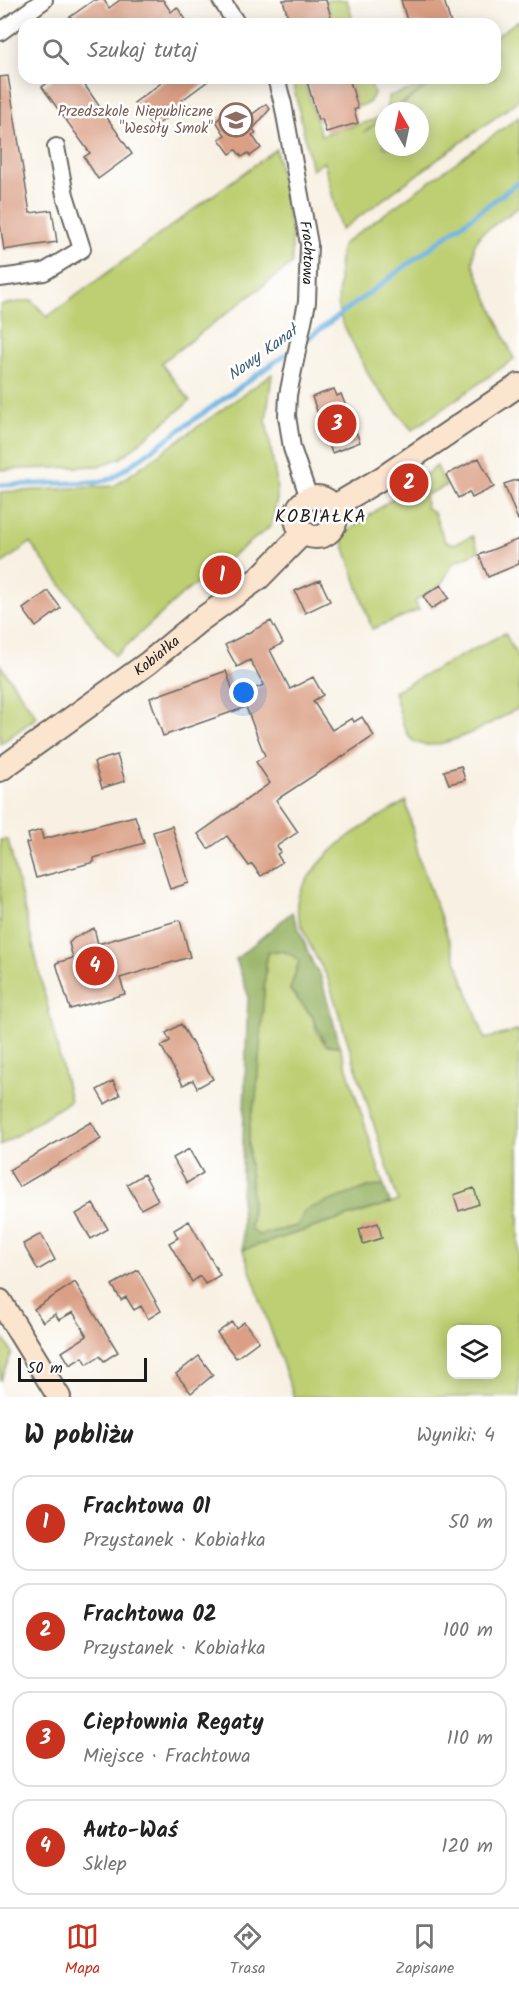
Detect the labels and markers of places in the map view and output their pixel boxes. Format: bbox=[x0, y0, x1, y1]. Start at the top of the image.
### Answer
place label: Przedszkole Niepubliczne "Wesoły Smok" bbox=[58, 100, 213, 141]
school or university icon: Przedszkole Niepubliczne "Wesoły Smok" bbox=[218, 102, 254, 138]
pin: 3 bbox=[318, 402, 356, 446]
pin: 2 bbox=[390, 460, 428, 506]
pin: 1 bbox=[202, 552, 242, 598]
pin: 4 bbox=[76, 944, 115, 988]

